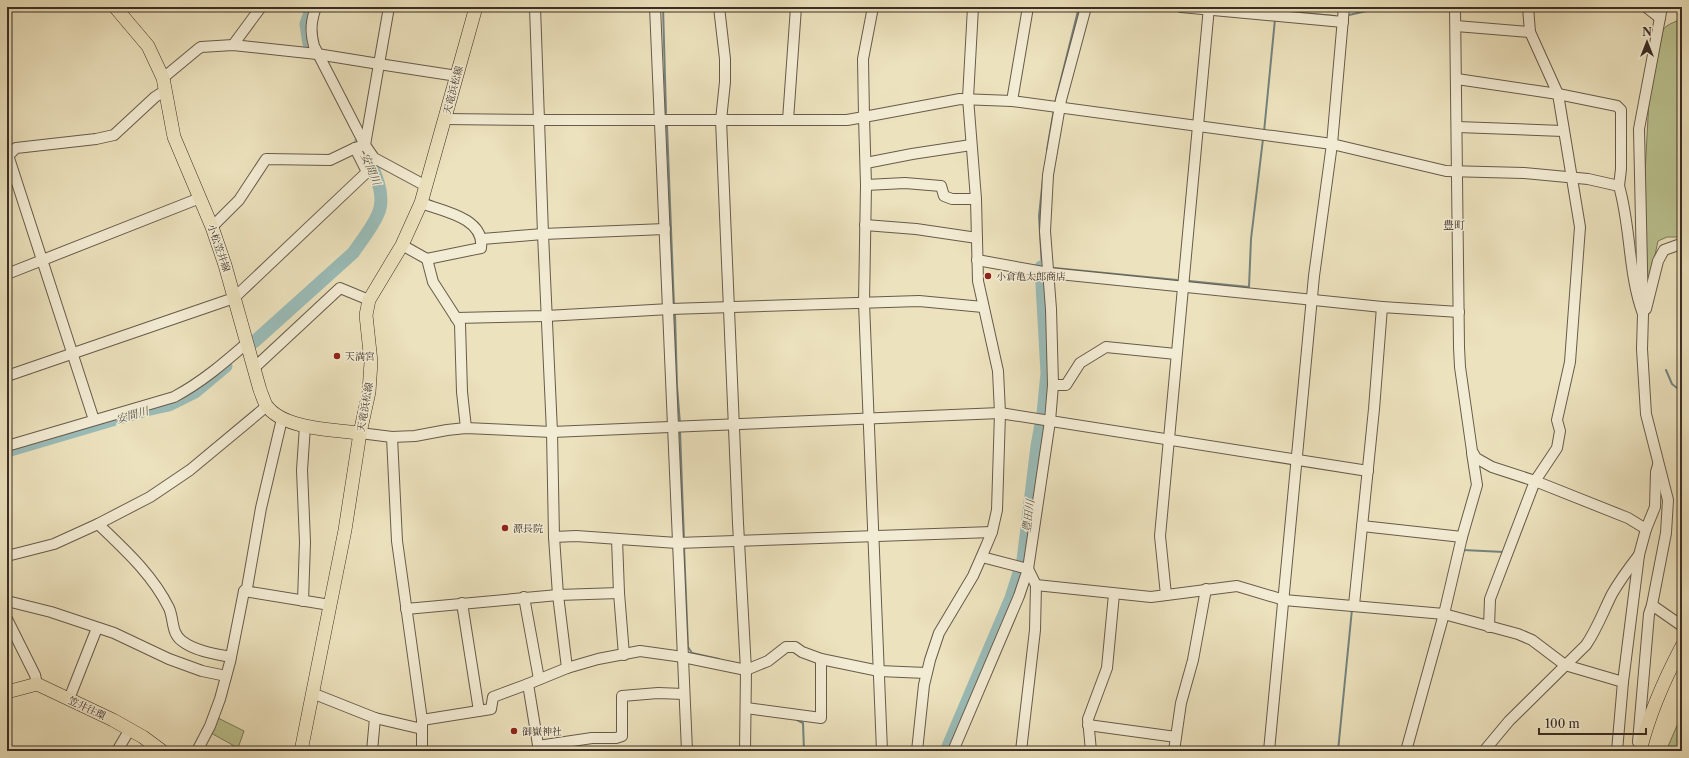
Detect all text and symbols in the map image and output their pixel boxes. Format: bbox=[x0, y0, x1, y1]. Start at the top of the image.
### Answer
north arrow bbox=[1627, 22, 1667, 62]
text: N bbox=[1642, 25, 1652, 39]
street label: 天竜浜松線 bbox=[440, 64, 466, 116]
water label: 安間川 bbox=[358, 151, 384, 188]
district label: 豊町 bbox=[1443, 218, 1465, 232]
street label: 小松笠井線 bbox=[205, 222, 233, 274]
place label: 小倉亀太郎商店 bbox=[996, 270, 1066, 283]
marker: 小倉亀太郎商店 bbox=[983, 271, 993, 281]
place label: 天満宮 bbox=[345, 350, 375, 363]
marker: 天満宮 bbox=[332, 351, 342, 361]
street label: 天竜浜松線 bbox=[354, 381, 376, 433]
water label: 安間川 bbox=[114, 403, 151, 426]
water label: 豊田川 bbox=[1019, 498, 1037, 533]
place label: 源長院 bbox=[513, 522, 543, 535]
marker: 源長院 bbox=[500, 523, 510, 533]
street label: 笠井往環 bbox=[66, 694, 108, 722]
scale bar bbox=[1539, 710, 1646, 736]
text: 100 m bbox=[1545, 716, 1580, 731]
place label: 御嶽神社 bbox=[522, 725, 562, 738]
marker: 御嶽神社 bbox=[509, 726, 519, 736]

